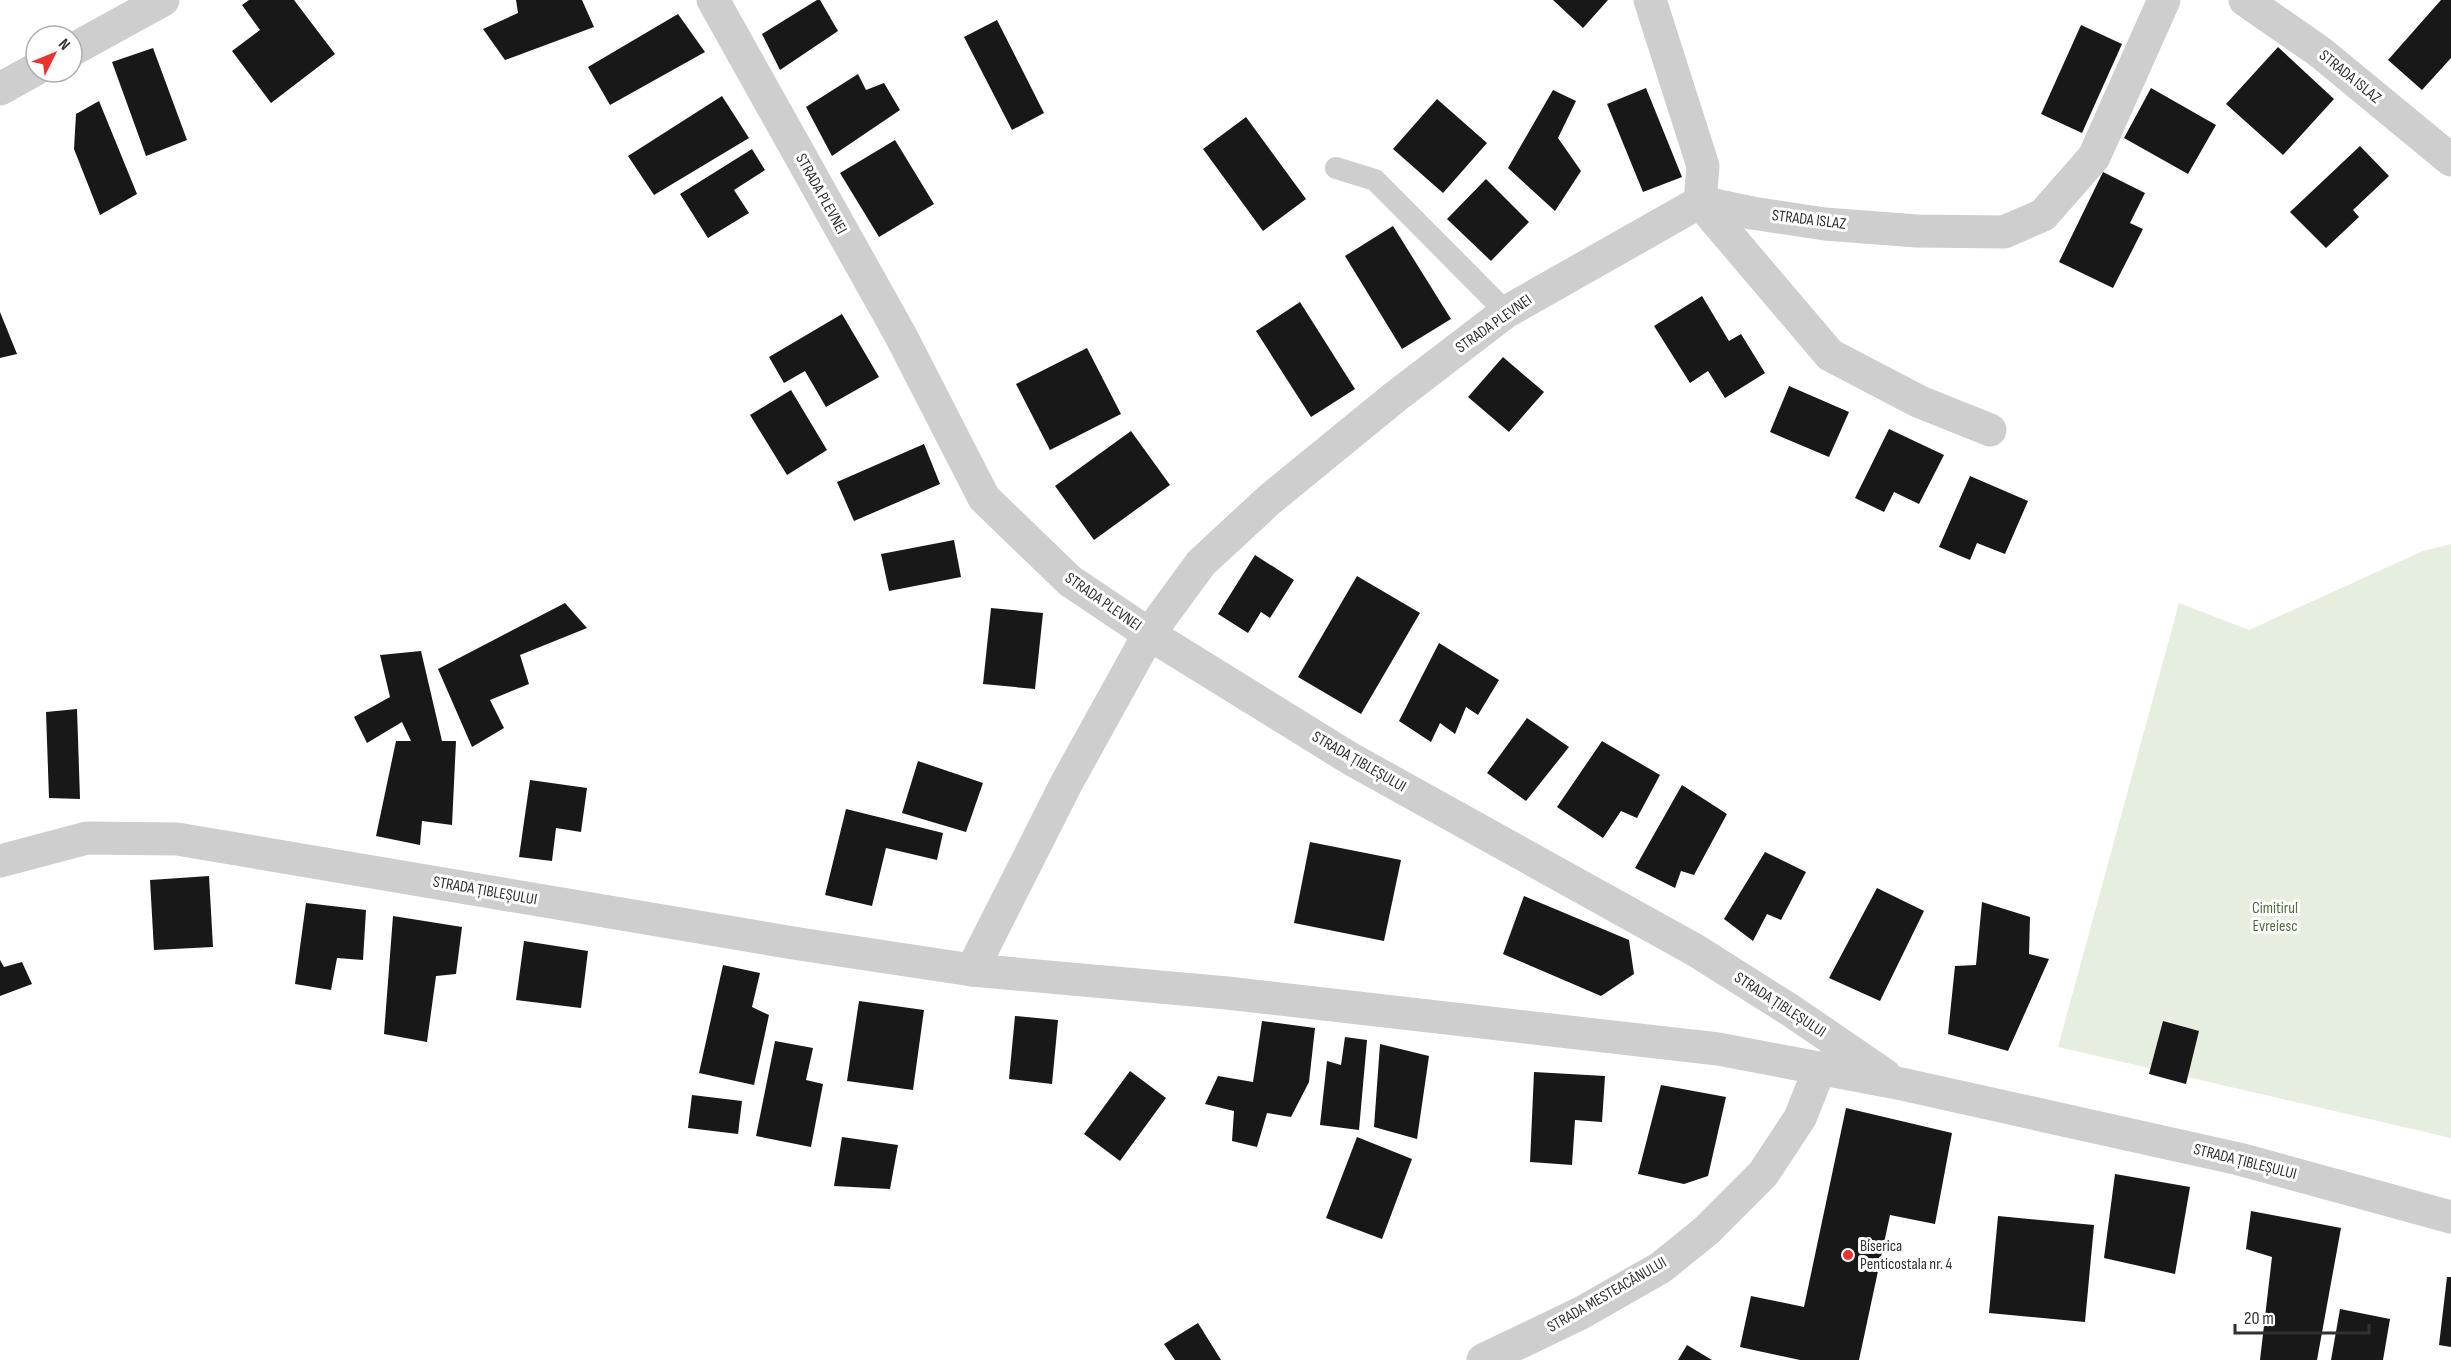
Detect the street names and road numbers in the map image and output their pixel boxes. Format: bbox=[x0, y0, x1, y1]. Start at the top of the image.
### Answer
street label: STRADA ISLAZ bbox=[2315, 46, 2385, 108]
street label: STRADA PLEVNEI bbox=[791, 151, 851, 237]
street label: STRADA ISLAZ bbox=[1771, 206, 1847, 234]
street label: STRADA PLEVNEI bbox=[1452, 291, 1536, 357]
street label: STRADA PLEVNEI bbox=[1061, 569, 1145, 635]
street label: STRADA ȚIBLEȘULUI bbox=[1309, 727, 1409, 797]
street label: STRADA ȚIBLEȘULUI bbox=[431, 872, 539, 910]
street label: STRADA ȚIBLEȘULUI bbox=[1731, 968, 1829, 1042]
street label: STRADA ȚIBLEȘULUI bbox=[2192, 1140, 2298, 1184]
street label: STRADA MESTEACĂNULUI bbox=[1544, 1253, 1670, 1337]

